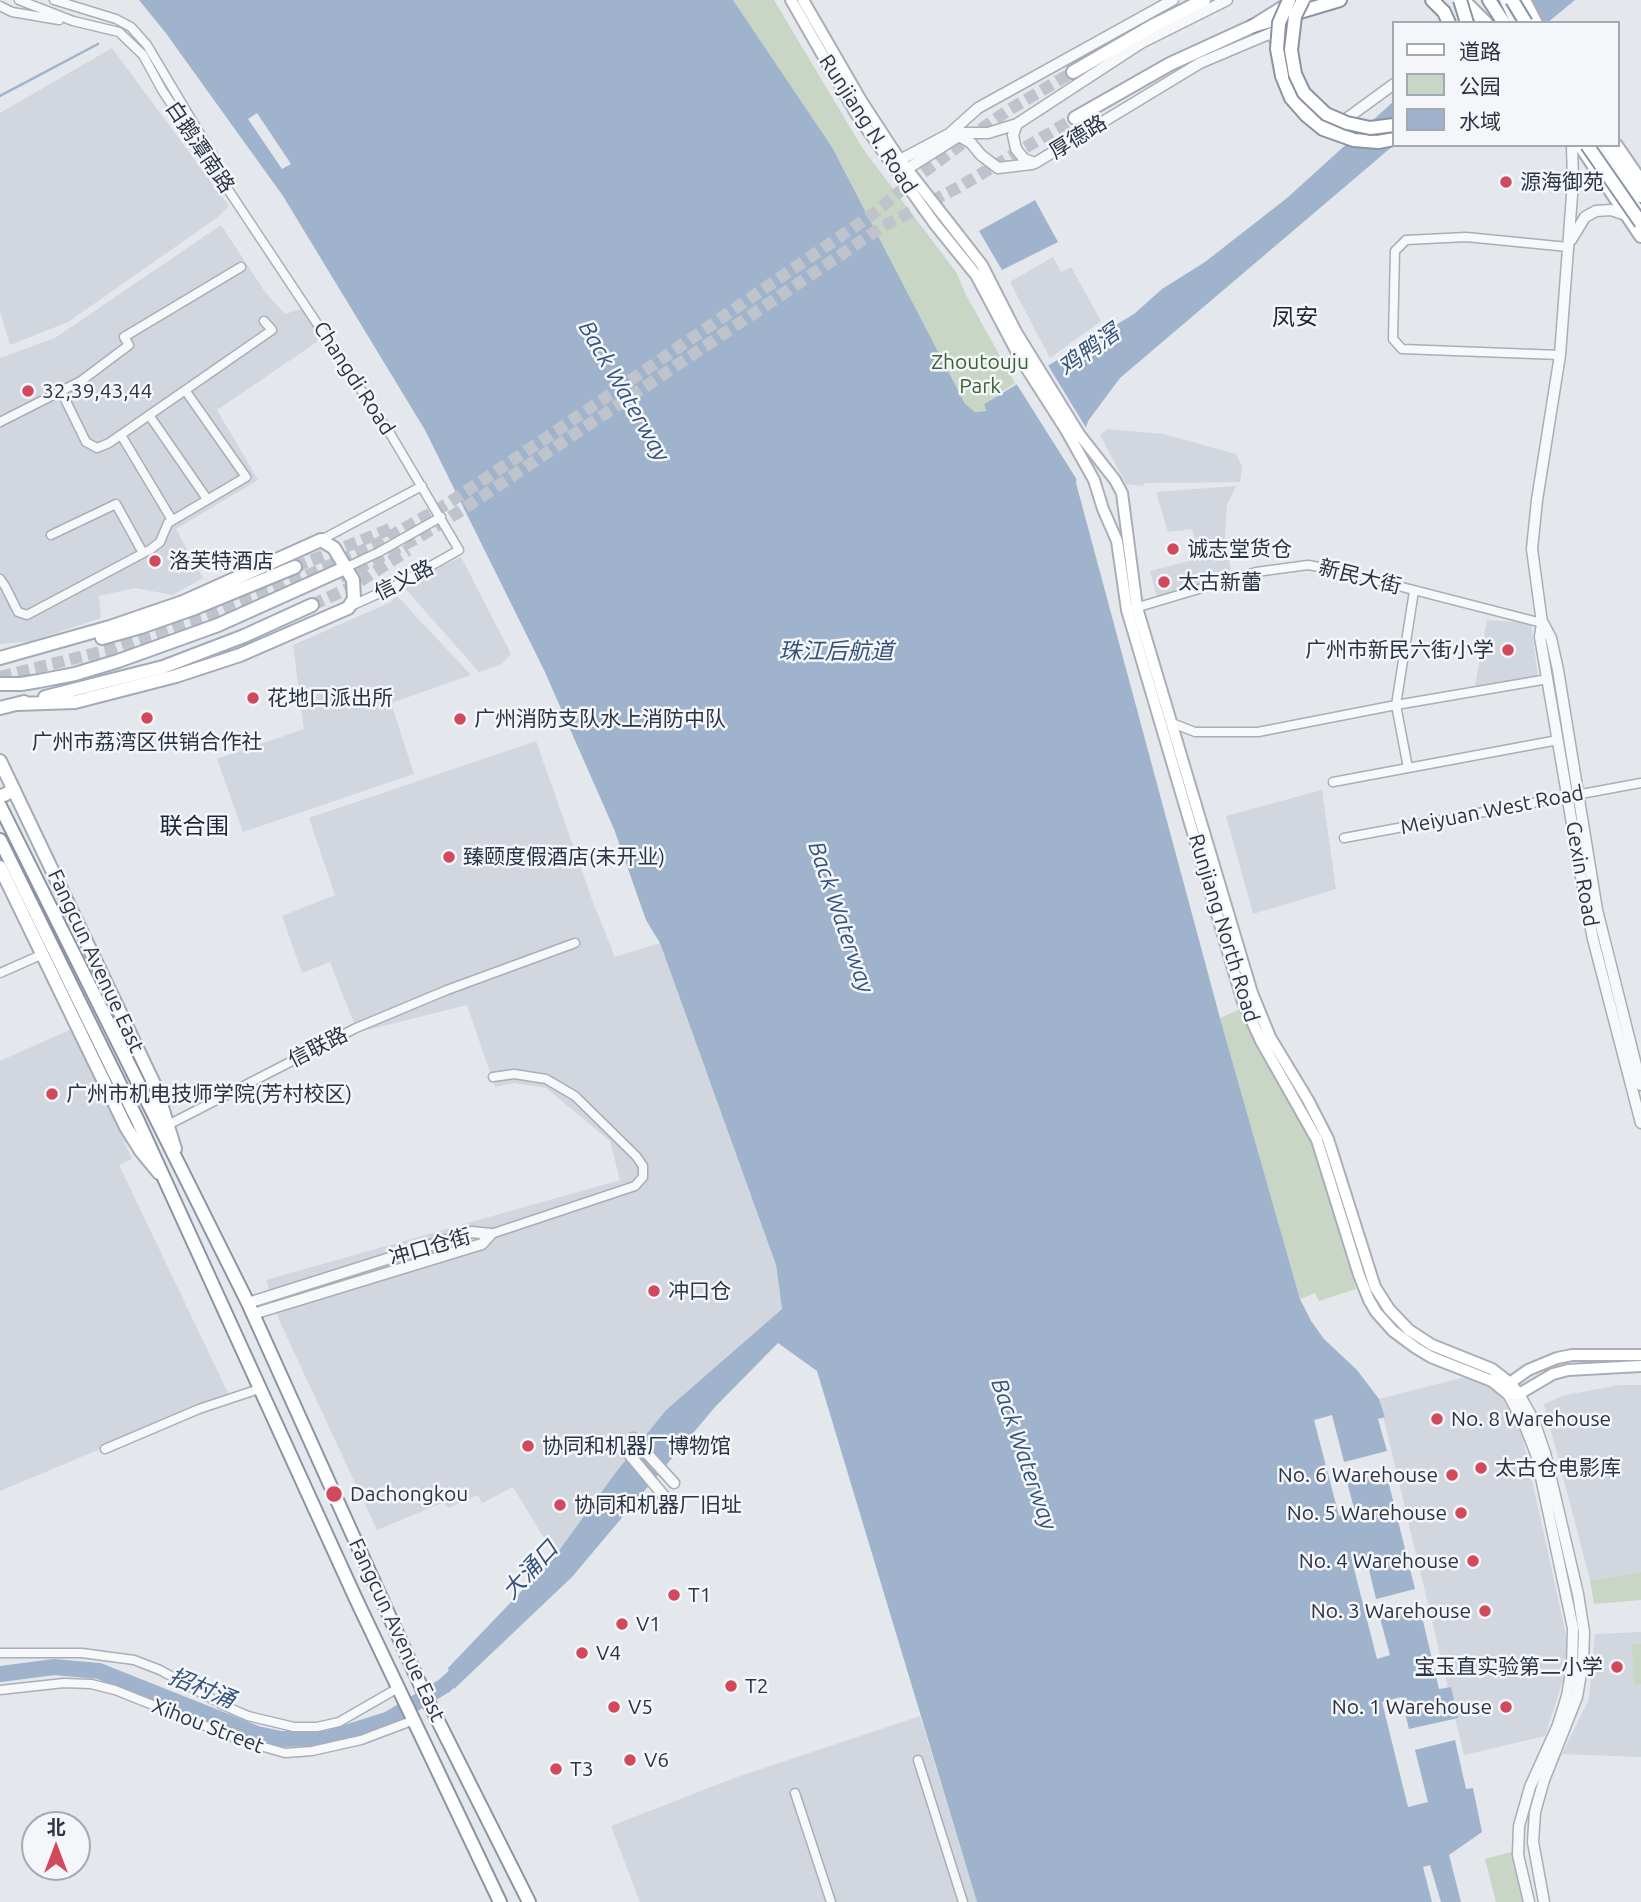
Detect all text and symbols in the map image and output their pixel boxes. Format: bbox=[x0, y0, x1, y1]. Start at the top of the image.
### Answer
legend bbox=[1392, 21, 1620, 147]
text: 道路 bbox=[1459, 39, 1501, 63]
street label: Runjiang N. Road bbox=[814, 50, 922, 198]
text: 公园 bbox=[1459, 74, 1501, 98]
street label: 白鹅潭南路 bbox=[160, 96, 240, 198]
text: 水域 bbox=[1459, 109, 1501, 133]
street label: 厚德路 bbox=[1045, 110, 1111, 164]
place label: 源海御苑 bbox=[1520, 169, 1604, 195]
marker: 源海御苑 bbox=[1498, 174, 1514, 190]
district label: 凤安 bbox=[1272, 303, 1318, 331]
street label: Changdi Road bbox=[308, 316, 400, 440]
water label: Back Waterway bbox=[573, 316, 675, 466]
water label: 鸡鸭滘 bbox=[1053, 319, 1125, 381]
park label: Zhoutouju Park bbox=[931, 349, 1029, 399]
place label: 32,39,43,44 bbox=[42, 378, 152, 404]
marker: 32,39,43,44 bbox=[20, 383, 36, 399]
place label: 诚志堂货仓 bbox=[1187, 536, 1292, 562]
marker: 诚志堂货仓 bbox=[1165, 541, 1181, 557]
place label: 洛芙特酒店 bbox=[169, 548, 274, 574]
marker: 洛芙特酒店 bbox=[147, 553, 163, 569]
street label: 信义路 bbox=[370, 554, 438, 606]
street label: 新民大街 bbox=[1316, 555, 1404, 599]
place label: 太古新蕾 bbox=[1178, 569, 1262, 595]
marker: 太古新蕾 bbox=[1156, 574, 1172, 590]
water label: 珠江后航道 bbox=[779, 637, 893, 665]
place label: 广州市新民六街小学 bbox=[1305, 637, 1494, 663]
marker: 广州市新民六街小学 bbox=[1500, 642, 1516, 658]
place label: 花地口派出所 bbox=[267, 685, 393, 711]
marker: 花地口派出所 bbox=[245, 690, 261, 706]
place label: 广州消防支队水上消防中队 bbox=[474, 706, 726, 732]
marker: 广州市荔湾区供销合作社 bbox=[139, 710, 155, 726]
marker: 广州消防支队水上消防中队 bbox=[452, 711, 468, 727]
place label: 广州市荔湾区供销合作社 bbox=[32, 729, 262, 755]
street label: Meiyuan West Road bbox=[1398, 780, 1586, 840]
district label: 联合围 bbox=[160, 812, 228, 840]
street label: Gexin Road bbox=[1560, 819, 1604, 929]
street label: Runjiang North Road bbox=[1183, 831, 1265, 1025]
water label: Back Waterway bbox=[802, 838, 880, 996]
place label: 臻颐度假酒店(未开业) bbox=[463, 844, 665, 870]
marker: 臻颐度假酒店(未开业) bbox=[441, 849, 457, 865]
street label: Fangcun Avenue East bbox=[42, 865, 150, 1057]
street label: 信联路 bbox=[284, 1021, 352, 1073]
place label: 广州市机电技师学院(芳村校区) bbox=[66, 1081, 352, 1107]
marker: 广州市机电技师学院(芳村校区) bbox=[44, 1086, 60, 1102]
street label: 冲口仓街 bbox=[386, 1223, 474, 1271]
place label: 冲口仓 bbox=[668, 1278, 731, 1304]
marker: 冲口仓 bbox=[646, 1283, 662, 1299]
water label: Back Waterway bbox=[985, 1375, 1063, 1533]
place label: No. 8 Warehouse bbox=[1451, 1406, 1611, 1432]
marker: No. 8 Warehouse bbox=[1429, 1411, 1445, 1427]
place label: 协同和机器厂博物馆 bbox=[542, 1433, 731, 1459]
marker: 协同和机器厂博物馆 bbox=[520, 1438, 536, 1454]
place label: 太古仓电影库 bbox=[1495, 1455, 1621, 1481]
marker: 太古仓电影库 bbox=[1473, 1460, 1489, 1476]
place label: No. 6 Warehouse bbox=[1278, 1462, 1438, 1488]
marker: No. 6 Warehouse bbox=[1444, 1467, 1460, 1483]
place label: Dachongkou bbox=[350, 1481, 468, 1507]
marker: Dachongkou bbox=[324, 1484, 344, 1504]
place label: 协同和机器厂旧址 bbox=[574, 1492, 742, 1518]
marker: 协同和机器厂旧址 bbox=[552, 1497, 568, 1513]
place label: No. 5 Warehouse bbox=[1287, 1500, 1447, 1526]
marker: No. 5 Warehouse bbox=[1453, 1505, 1469, 1521]
street label: Fangcun Avenue East bbox=[343, 1534, 451, 1726]
water label: 大涌口 bbox=[496, 1535, 564, 1605]
place label: No. 4 Warehouse bbox=[1299, 1548, 1459, 1574]
marker: No. 4 Warehouse bbox=[1465, 1553, 1481, 1569]
place label: T1 bbox=[688, 1582, 712, 1608]
marker: T1 bbox=[666, 1587, 682, 1603]
place label: No. 3 Warehouse bbox=[1311, 1598, 1471, 1624]
marker: No. 3 Warehouse bbox=[1477, 1603, 1493, 1619]
place label: V1 bbox=[636, 1611, 661, 1637]
marker: V1 bbox=[614, 1616, 630, 1632]
place label: V4 bbox=[596, 1640, 621, 1666]
marker: V4 bbox=[574, 1645, 590, 1661]
place label: 宝玉直实验第二小学 bbox=[1414, 1654, 1603, 1680]
marker: 宝玉直实验第二小学 bbox=[1609, 1659, 1625, 1675]
water label: 招村涌 bbox=[165, 1662, 239, 1714]
place label: T2 bbox=[745, 1673, 769, 1699]
marker: T2 bbox=[723, 1678, 739, 1694]
street label: Xihou Street bbox=[149, 1693, 267, 1759]
place label: V5 bbox=[628, 1694, 653, 1720]
place label: No. 1 Warehouse bbox=[1332, 1694, 1492, 1720]
marker: V5 bbox=[606, 1699, 622, 1715]
marker: No. 1 Warehouse bbox=[1498, 1699, 1514, 1715]
place label: V6 bbox=[644, 1747, 669, 1773]
marker: V6 bbox=[622, 1752, 638, 1768]
place label: T3 bbox=[570, 1756, 594, 1782]
marker: T3 bbox=[548, 1761, 564, 1777]
north arrow bbox=[21, 1811, 91, 1881]
text: 北 bbox=[46, 1816, 66, 1838]

